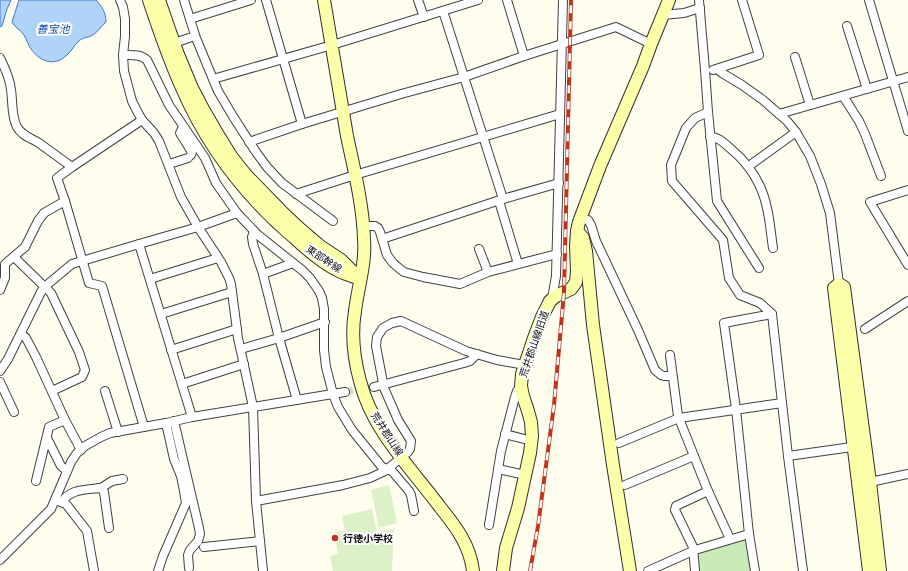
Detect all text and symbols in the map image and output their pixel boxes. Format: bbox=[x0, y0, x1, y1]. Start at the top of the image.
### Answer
water label: 善宝池 bbox=[37, 22, 70, 36]
street label: 東部幹線 bbox=[304, 243, 344, 275]
street label: 荒井郡山線旧道 bbox=[516, 309, 552, 379]
street label: 荒井郡山線 bbox=[368, 409, 406, 459]
place label: 行徳小学校 bbox=[343, 532, 393, 545]
marker: 行徳小学校 bbox=[330, 533, 340, 543]

